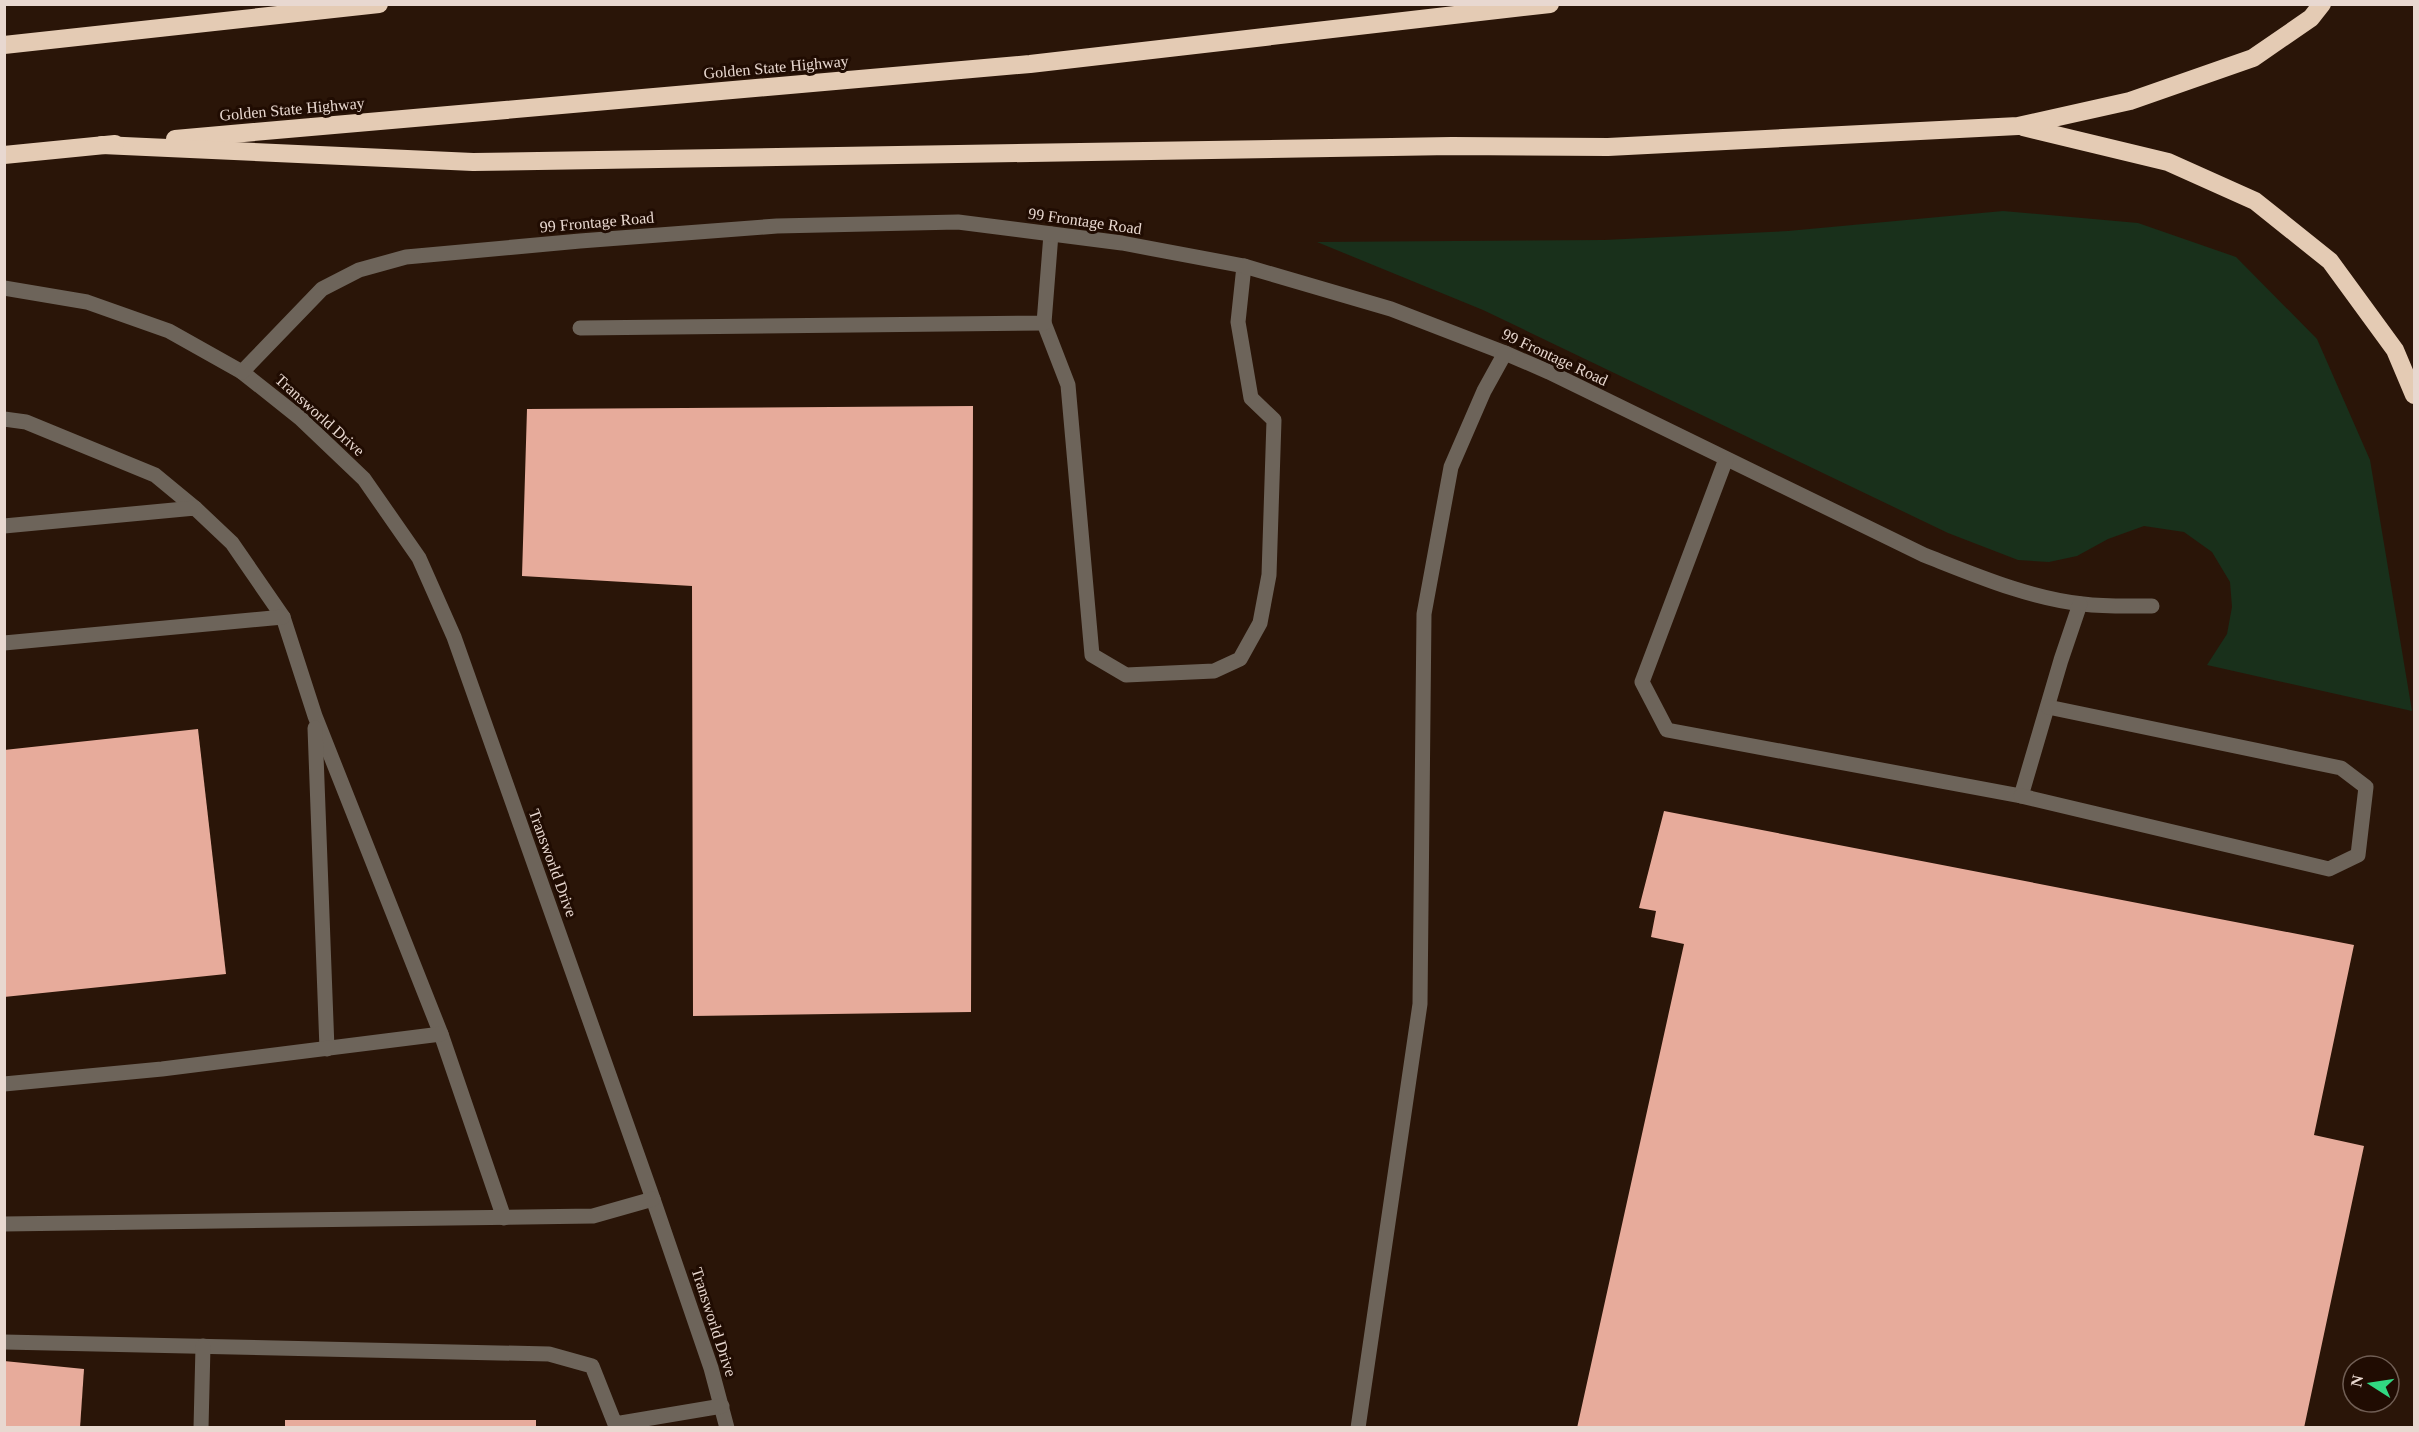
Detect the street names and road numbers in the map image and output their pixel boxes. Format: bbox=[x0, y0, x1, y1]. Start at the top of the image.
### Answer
street label: Golden State Highway bbox=[703, 52, 849, 83]
street label: Golden State Highway bbox=[219, 94, 365, 125]
street label: 99 Frontage Road bbox=[1027, 205, 1143, 238]
street label: 99 Frontage Road bbox=[539, 209, 655, 236]
street label: 99 Frontage Road bbox=[1499, 325, 1611, 390]
street label: Transworld Drive bbox=[272, 371, 368, 459]
street label: Transworld Drive bbox=[526, 807, 580, 919]
street label: Transworld Drive bbox=[688, 1265, 740, 1379]

